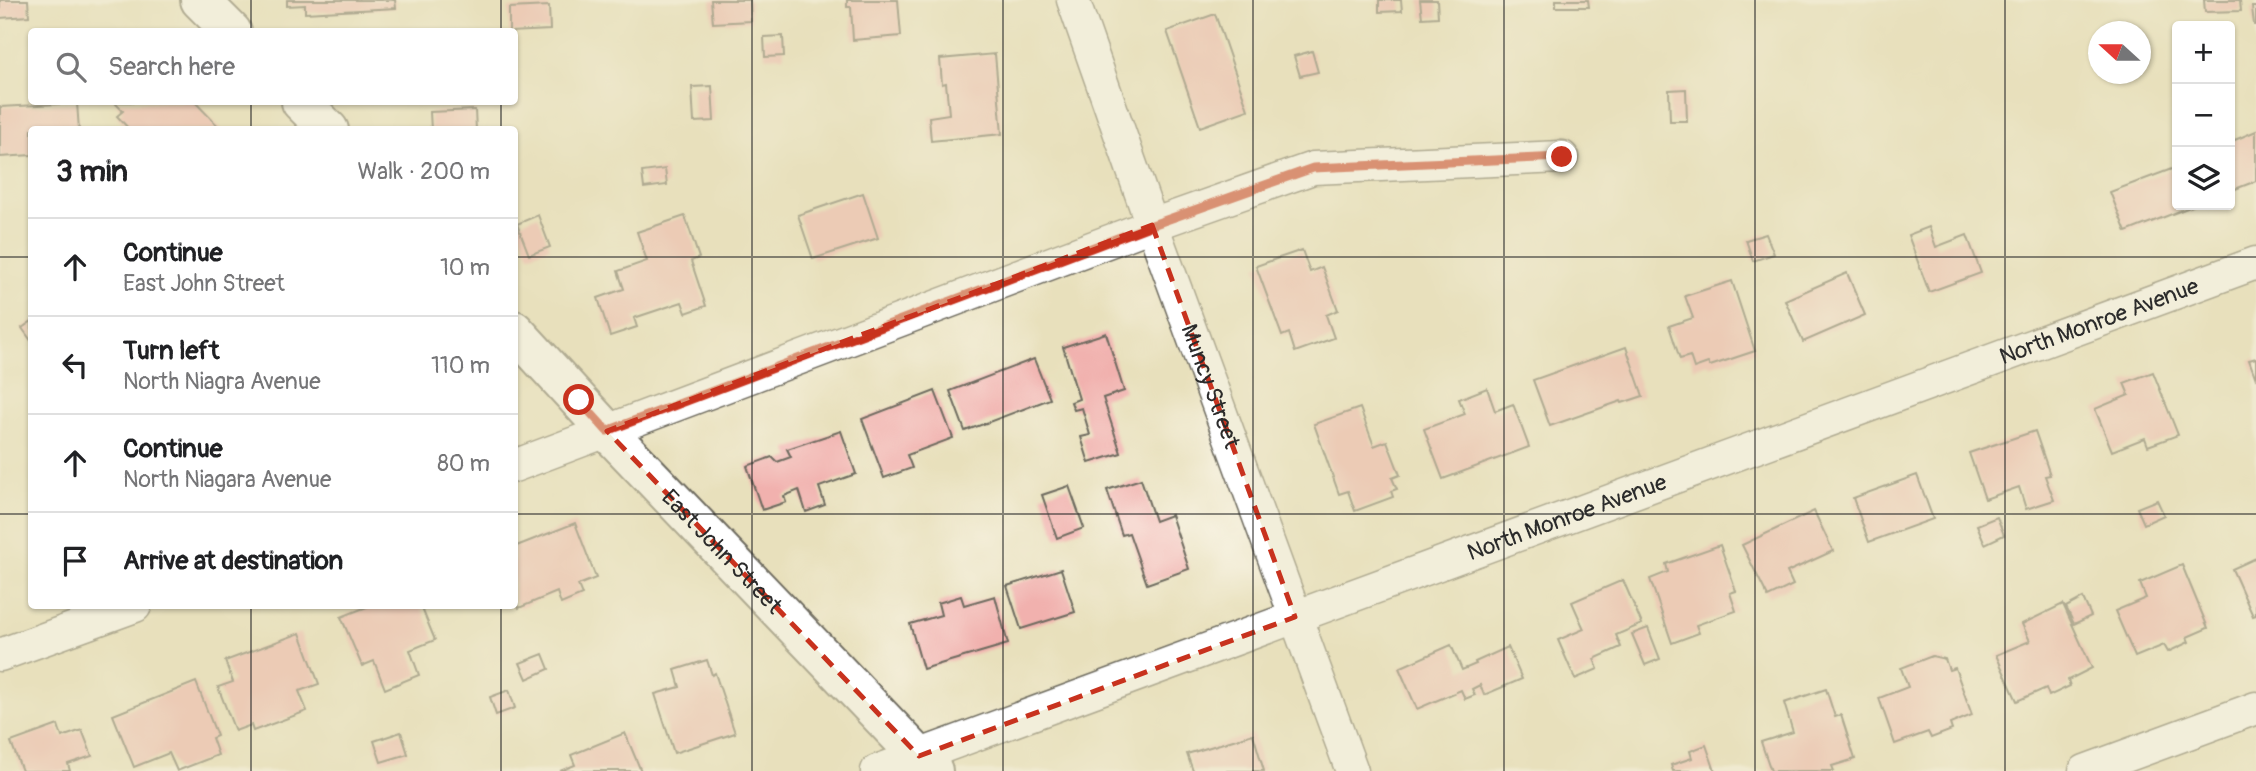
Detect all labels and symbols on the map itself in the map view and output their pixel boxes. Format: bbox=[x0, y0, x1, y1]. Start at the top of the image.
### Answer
north arrow bbox=[2088, 21, 2151, 84]
route end bbox=[1546, 141, 1577, 172]
street label: North Monroe Avenue bbox=[1995, 271, 2203, 371]
street label: Muncy Street bbox=[1175, 320, 1247, 453]
route start bbox=[563, 384, 594, 415]
street label: North Monroe Avenue bbox=[1463, 467, 1671, 567]
street label: East John Street bbox=[656, 483, 789, 621]

